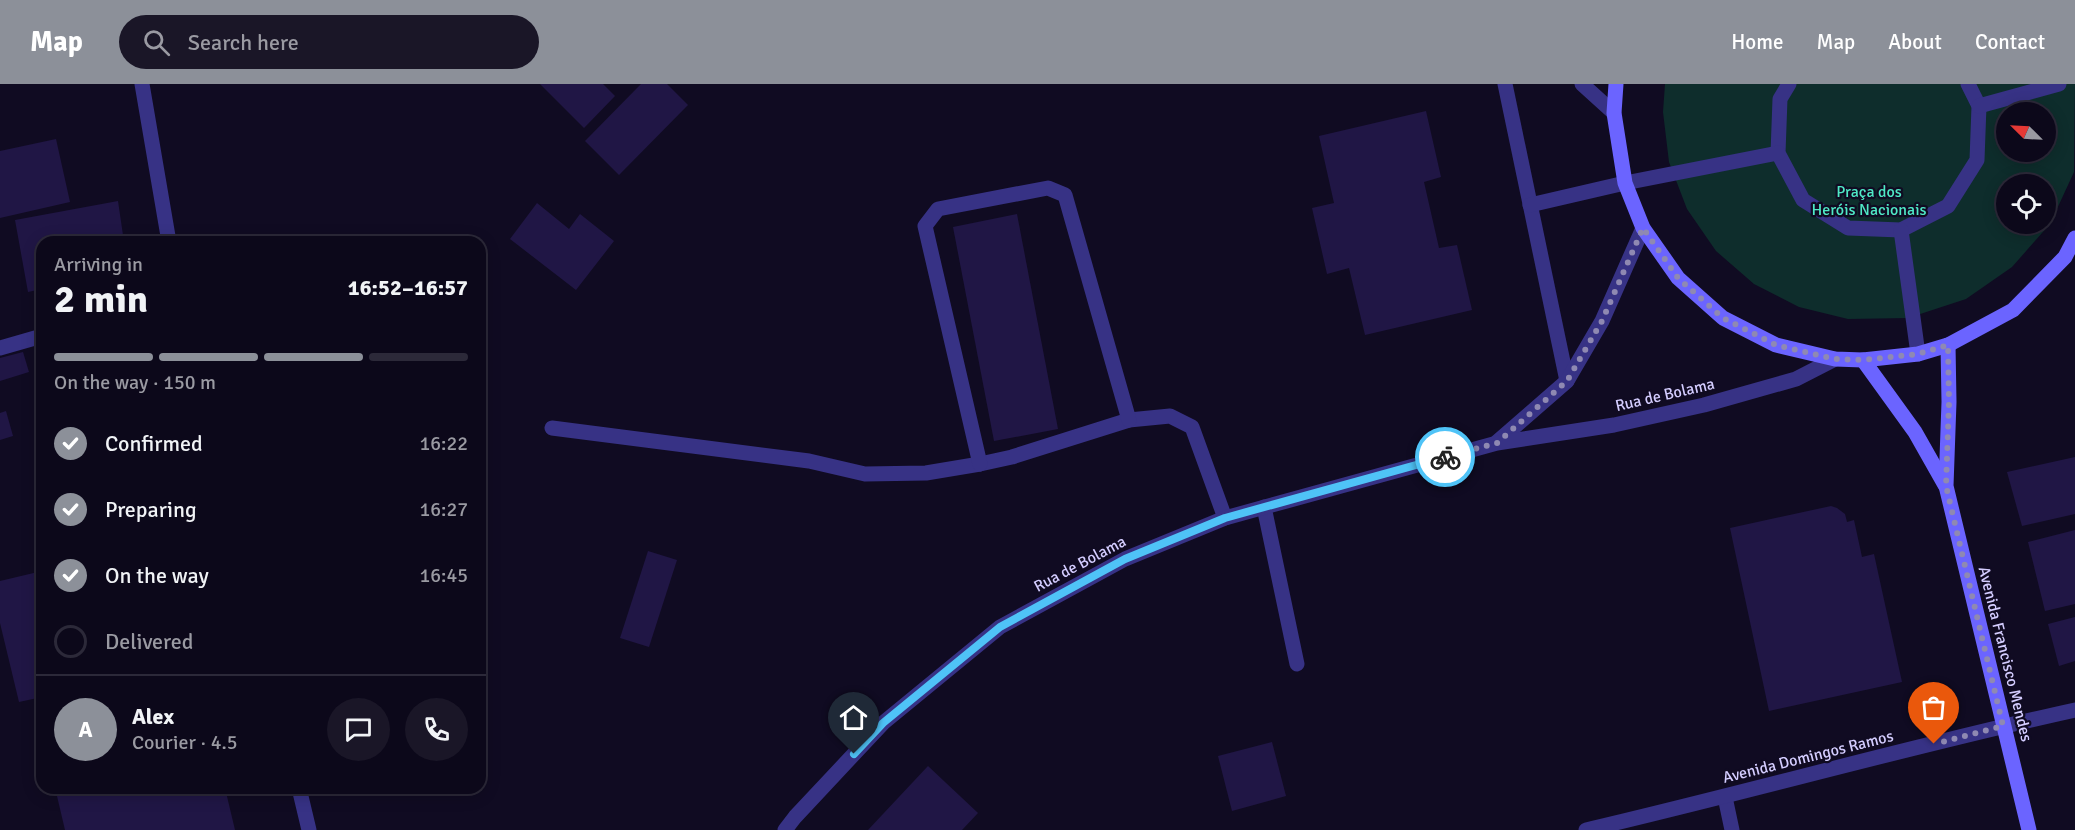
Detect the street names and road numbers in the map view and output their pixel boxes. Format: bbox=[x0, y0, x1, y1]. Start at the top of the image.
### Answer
street label: Rua de Bolama bbox=[1613, 374, 1717, 416]
street label: Rua de Bolama bbox=[1031, 531, 1129, 597]
street label: Avenida Francisco Mendes bbox=[1974, 564, 2036, 744]
street label: Avenida Domingos Ramos bbox=[1721, 726, 1895, 788]

